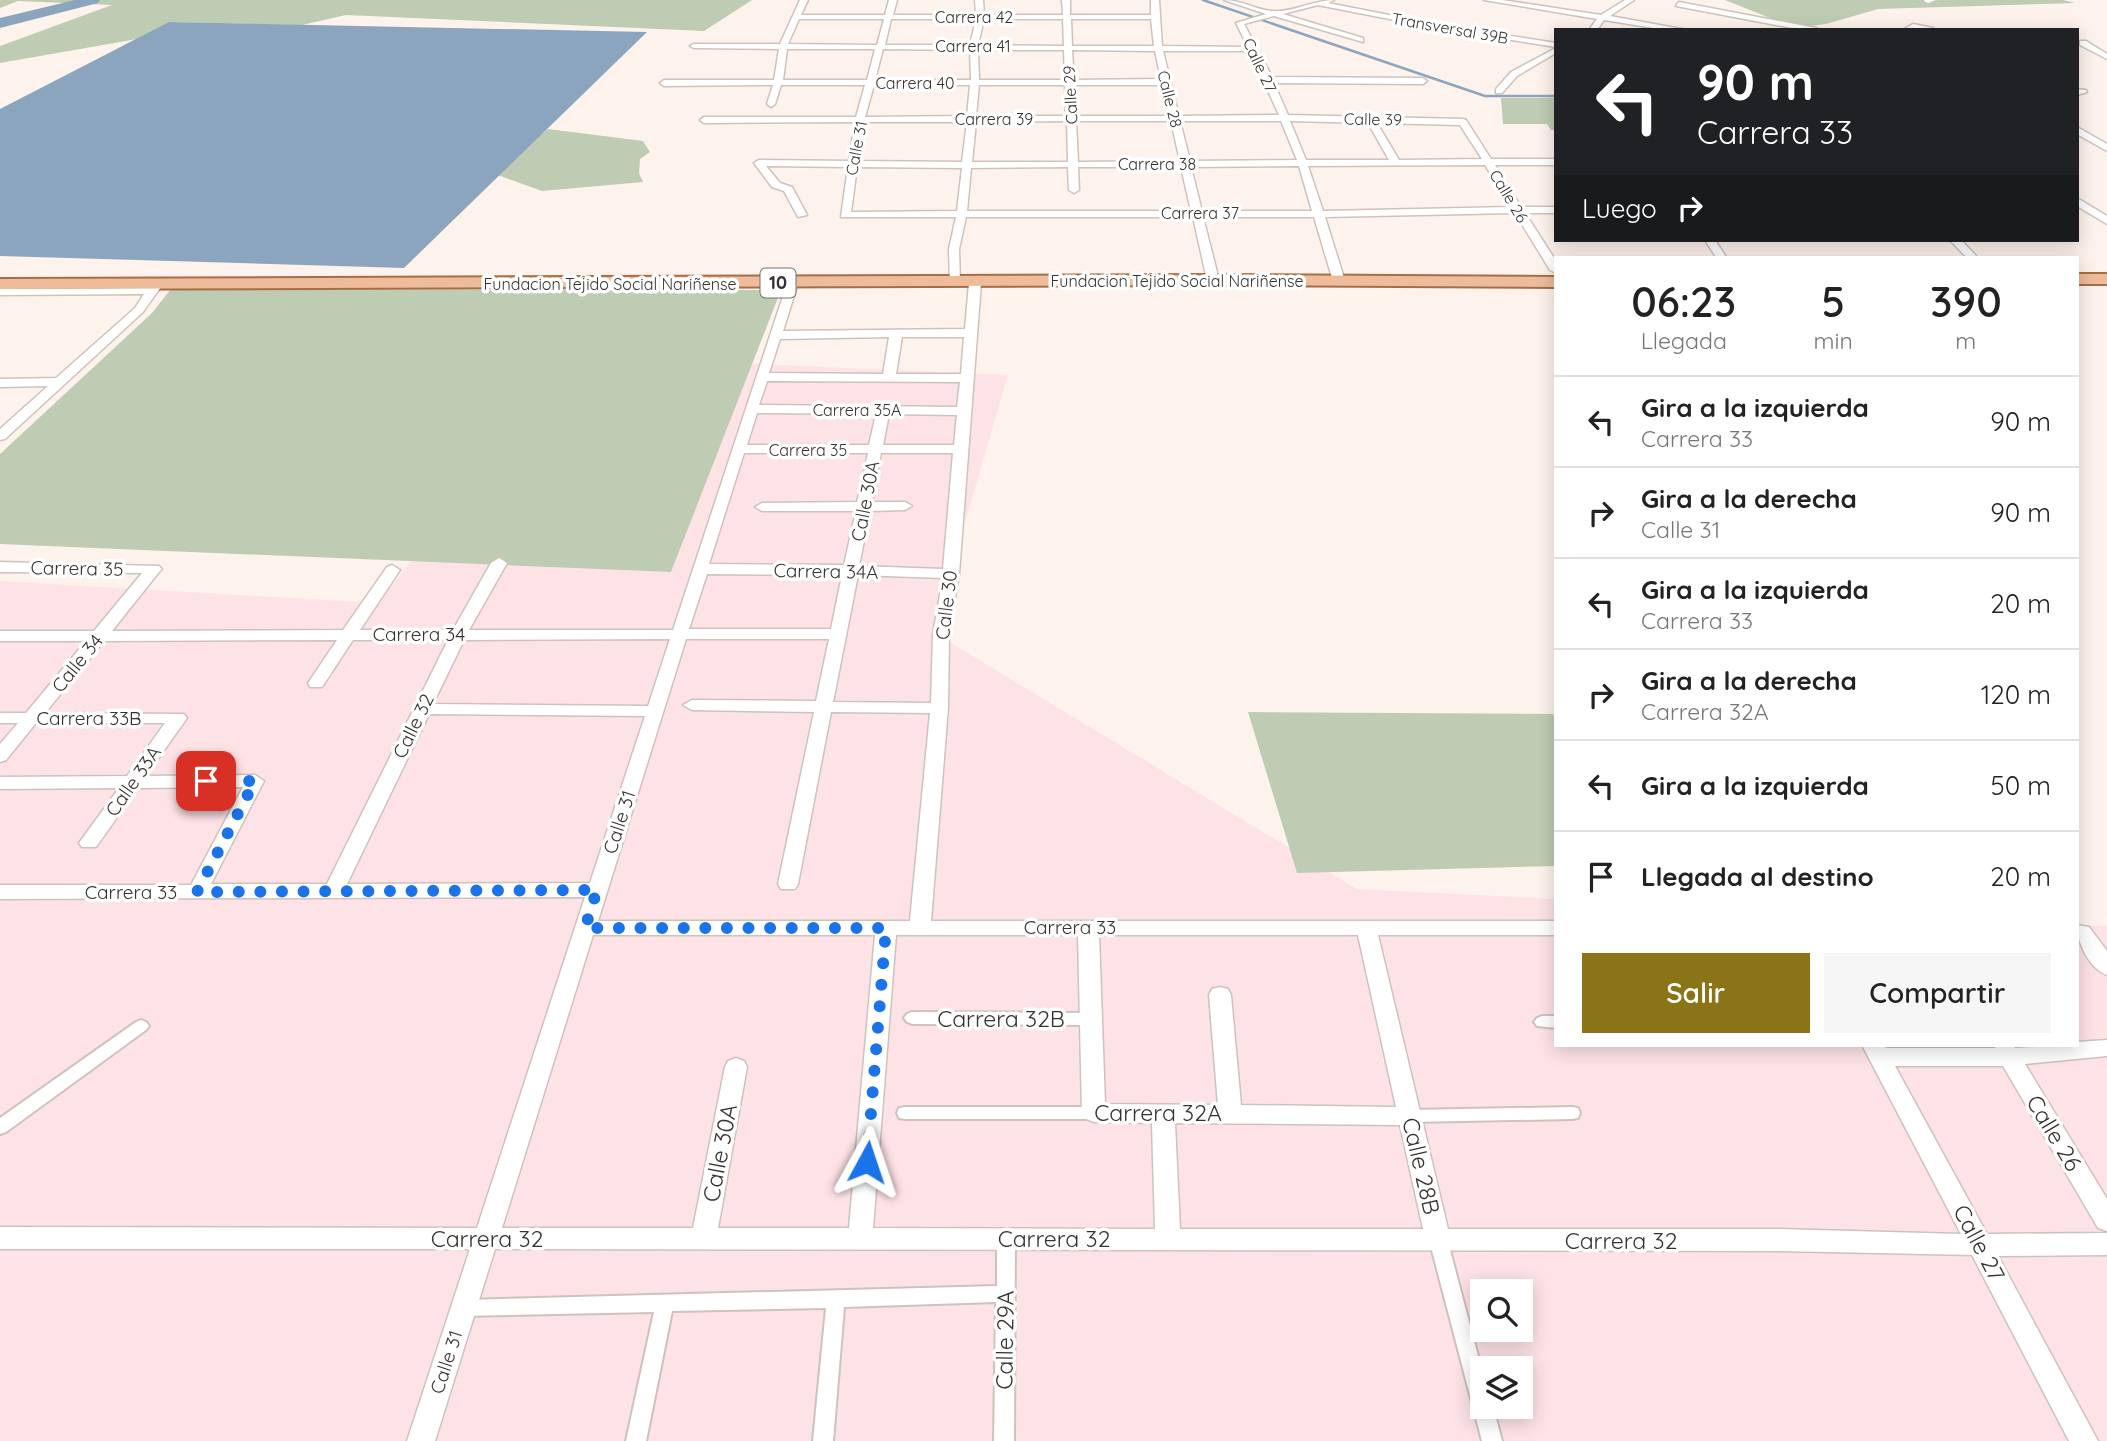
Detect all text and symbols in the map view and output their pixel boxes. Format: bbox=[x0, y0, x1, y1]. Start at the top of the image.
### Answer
street label: Carrera 42 bbox=[935, 7, 1013, 27]
street label: Transversal 39B bbox=[1390, 8, 1510, 48]
street label: Calle 27 bbox=[1239, 35, 1281, 95]
street label: Carrera 41 bbox=[935, 36, 1011, 56]
text: 90 m bbox=[1697, 51, 1814, 112]
icon: left bbox=[1582, 56, 1673, 147]
street label: Calle 29 bbox=[1058, 65, 1082, 125]
street label: Calle 28 bbox=[1153, 68, 1187, 130]
street label: Carrera 40 bbox=[875, 73, 955, 93]
street label: Calle 39 bbox=[1344, 108, 1402, 130]
street label: Carrera 39 bbox=[955, 109, 1033, 129]
text: Carrera 33 bbox=[1697, 112, 1853, 152]
street label: Calle 31 bbox=[841, 119, 871, 177]
street label: Carrera 38 bbox=[1118, 154, 1196, 174]
street label: Calle 26 bbox=[1485, 166, 1533, 226]
icon: right bbox=[1671, 189, 1709, 227]
text: Luego bbox=[1582, 192, 1657, 225]
street label: Carrera 37 bbox=[1161, 203, 1239, 223]
road number: 10 bbox=[760, 268, 796, 298]
street label: Fundacion Tejido Social Nariñense bbox=[1051, 271, 1303, 291]
street label: Fundacion Tejido Social Nariñense bbox=[484, 274, 736, 294]
text: 06:23 bbox=[1631, 275, 1736, 328]
text: 5 bbox=[1821, 275, 1845, 328]
text: 390 bbox=[1930, 275, 2002, 328]
text: Llegada bbox=[1641, 326, 1727, 355]
text: min bbox=[1814, 326, 1853, 355]
text: m bbox=[1955, 326, 1976, 355]
text: Gira a la izquierda bbox=[1641, 391, 1869, 424]
street label: Carrera 35A bbox=[813, 400, 901, 420]
icon: left bbox=[1582, 403, 1620, 441]
text: 90 m bbox=[1990, 405, 2051, 438]
text: Carrera 33 bbox=[1641, 424, 1753, 453]
street label: Carrera 35 bbox=[769, 440, 847, 460]
street label: Calle 30A bbox=[845, 459, 885, 543]
text: Gira a la derecha bbox=[1641, 482, 1857, 515]
icon: right bbox=[1582, 494, 1620, 532]
text: 90 m bbox=[1990, 496, 2051, 529]
text: Calle 31 bbox=[1641, 515, 1720, 544]
street label: Carrera 35 bbox=[30, 555, 124, 581]
street label: Carrera 34A bbox=[773, 558, 879, 584]
street label: Calle 30 bbox=[930, 569, 962, 641]
text: Gira a la izquierda bbox=[1641, 573, 1869, 606]
icon: left bbox=[1582, 585, 1620, 623]
text: 20 m bbox=[1990, 587, 2051, 620]
text: Carrera 33 bbox=[1641, 606, 1753, 635]
street label: Carrera 34 bbox=[373, 622, 465, 646]
street label: Calle 34 bbox=[46, 629, 108, 697]
text: Gira a la derecha bbox=[1641, 664, 1857, 697]
icon: right bbox=[1582, 676, 1620, 714]
text: 120 m bbox=[1981, 678, 2051, 711]
street label: Calle 32 bbox=[387, 690, 439, 762]
text: Carrera 32A bbox=[1641, 697, 1769, 726]
street label: Carrera 33B bbox=[37, 706, 141, 730]
street label: Calle 33A bbox=[100, 741, 166, 821]
pin bbox=[176, 751, 236, 811]
icon: arrive bbox=[187, 762, 225, 800]
icon: left bbox=[1582, 767, 1620, 805]
text: Gira a la izquierda bbox=[1641, 769, 1869, 802]
text: 50 m bbox=[1991, 769, 2051, 802]
street label: Calle 31 bbox=[597, 787, 641, 857]
icon: arrive bbox=[1582, 858, 1620, 896]
text: Llegada al destino bbox=[1641, 860, 1874, 893]
text: 20 m bbox=[1990, 860, 2051, 893]
street label: Carrera 33 bbox=[85, 880, 177, 904]
street label: Carrera 33 bbox=[1024, 915, 1116, 939]
button: Salir bbox=[1582, 953, 1810, 1033]
button: Compartir bbox=[1824, 953, 2051, 1033]
street label: Carrera 32B bbox=[937, 1004, 1065, 1033]
street label: Calle 26 bbox=[2020, 1089, 2088, 1176]
street label: Carrera 32A bbox=[1094, 1098, 1222, 1127]
street label: Calle 30A bbox=[696, 1101, 743, 1204]
street label: Calle 28B bbox=[1396, 1115, 1447, 1217]
position arrow bbox=[830, 1125, 904, 1199]
street label: Calle 27 bbox=[1947, 1199, 2012, 1286]
street label: Carrera 32 bbox=[431, 1224, 543, 1253]
street label: Carrera 32 bbox=[998, 1224, 1110, 1253]
street label: Carrera 32 bbox=[1565, 1226, 1677, 1255]
map controls bbox=[1470, 1279, 1533, 1419]
button: search bbox=[1470, 1279, 1533, 1342]
street label: Calle 29A bbox=[989, 1290, 1020, 1390]
street label: Calle 31 bbox=[424, 1327, 468, 1397]
button: layers bbox=[1470, 1356, 1533, 1419]

